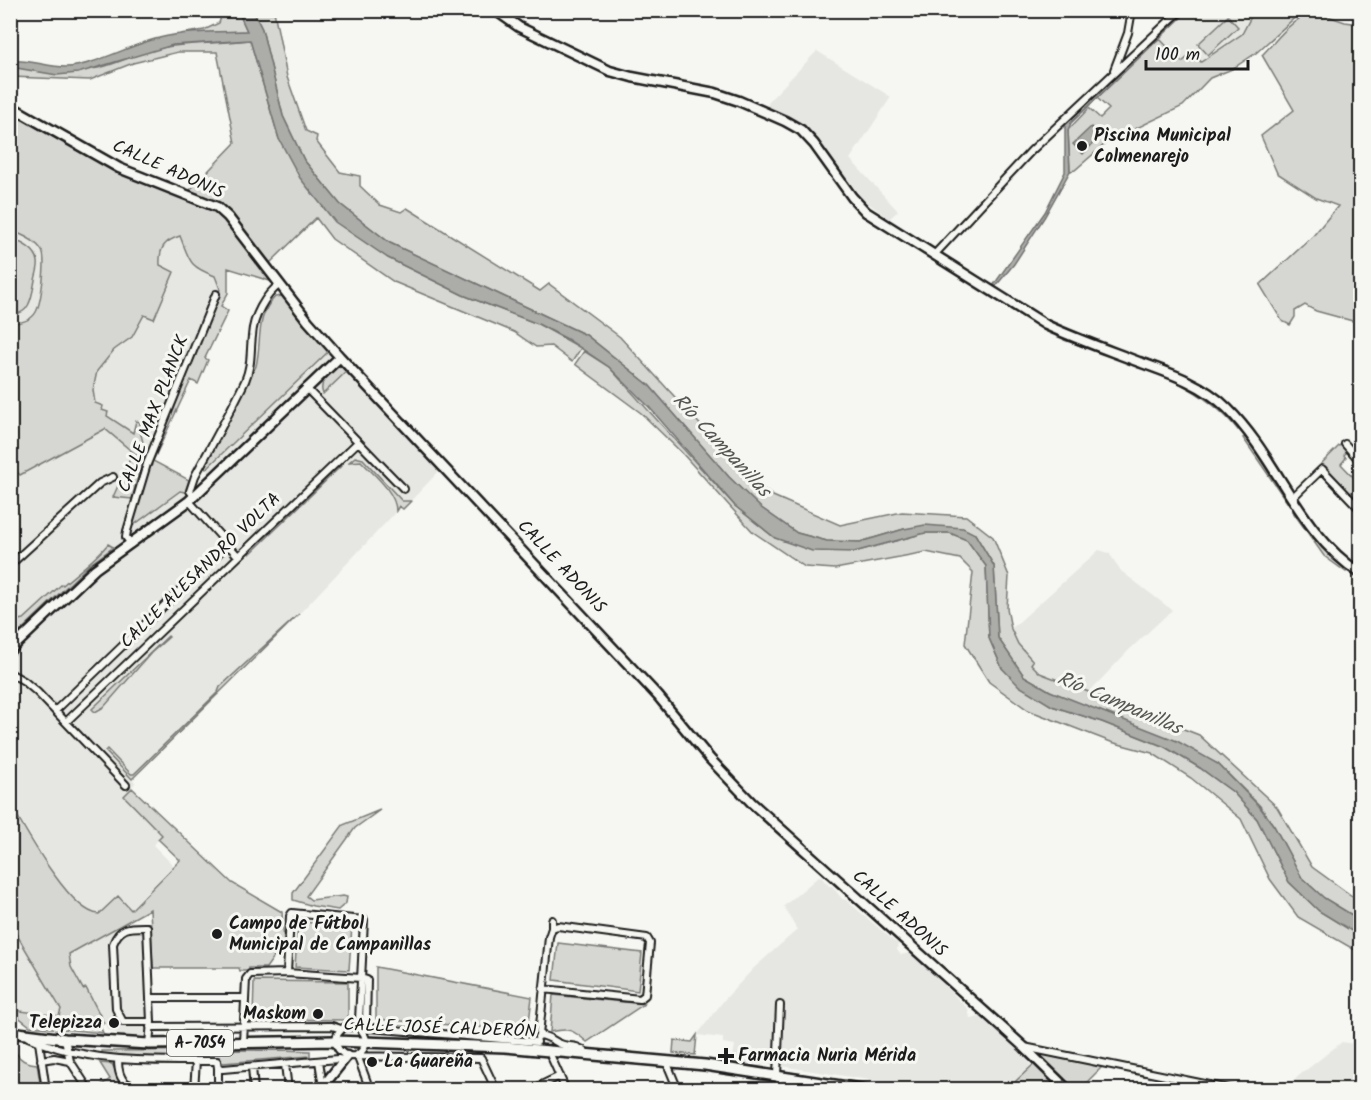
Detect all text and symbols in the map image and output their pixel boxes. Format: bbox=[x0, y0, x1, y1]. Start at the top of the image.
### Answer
scale bar bbox=[1146, 33, 1248, 71]
text: 100 m bbox=[1155, 41, 1200, 70]
place label: Piscina Municipal Colmenarejo bbox=[1094, 122, 1231, 172]
street label: CALLE ADONIS bbox=[107, 132, 229, 208]
marker: Piscina Municipal Colmenarejo bbox=[1075, 139, 1089, 153]
street label: CALLE MAX PLANCK bbox=[111, 331, 198, 497]
water label: Río Campanillas bbox=[664, 386, 780, 507]
street label: CALLE ALESANDRO VOLTA bbox=[114, 486, 288, 656]
street label: CALLE ADONIS bbox=[509, 513, 613, 621]
water label: Río Campanillas bbox=[1052, 663, 1189, 746]
street label: CALLE ADONIS bbox=[845, 863, 954, 965]
place label: Campo de Fútbol Municipal de Campanillas bbox=[229, 910, 432, 960]
marker: Campo de Fútbol Municipal de Campanillas bbox=[210, 927, 224, 941]
place label: Maskom bbox=[243, 1000, 306, 1029]
marker: Maskom bbox=[311, 1007, 325, 1021]
place label: Telepizza bbox=[29, 1009, 102, 1038]
street label: CALLE JOSÉ CALDERÓN bbox=[343, 1011, 537, 1047]
marker: Telepizza bbox=[107, 1016, 121, 1030]
road number: A-7054 bbox=[167, 1030, 233, 1056]
place label: Farmacia Nuria Mérida bbox=[738, 1042, 916, 1071]
place label: La Guareña bbox=[384, 1048, 473, 1077]
marker: Farmacia Nuria Mérida bbox=[719, 1049, 733, 1063]
marker: La Guareña bbox=[365, 1055, 379, 1069]

